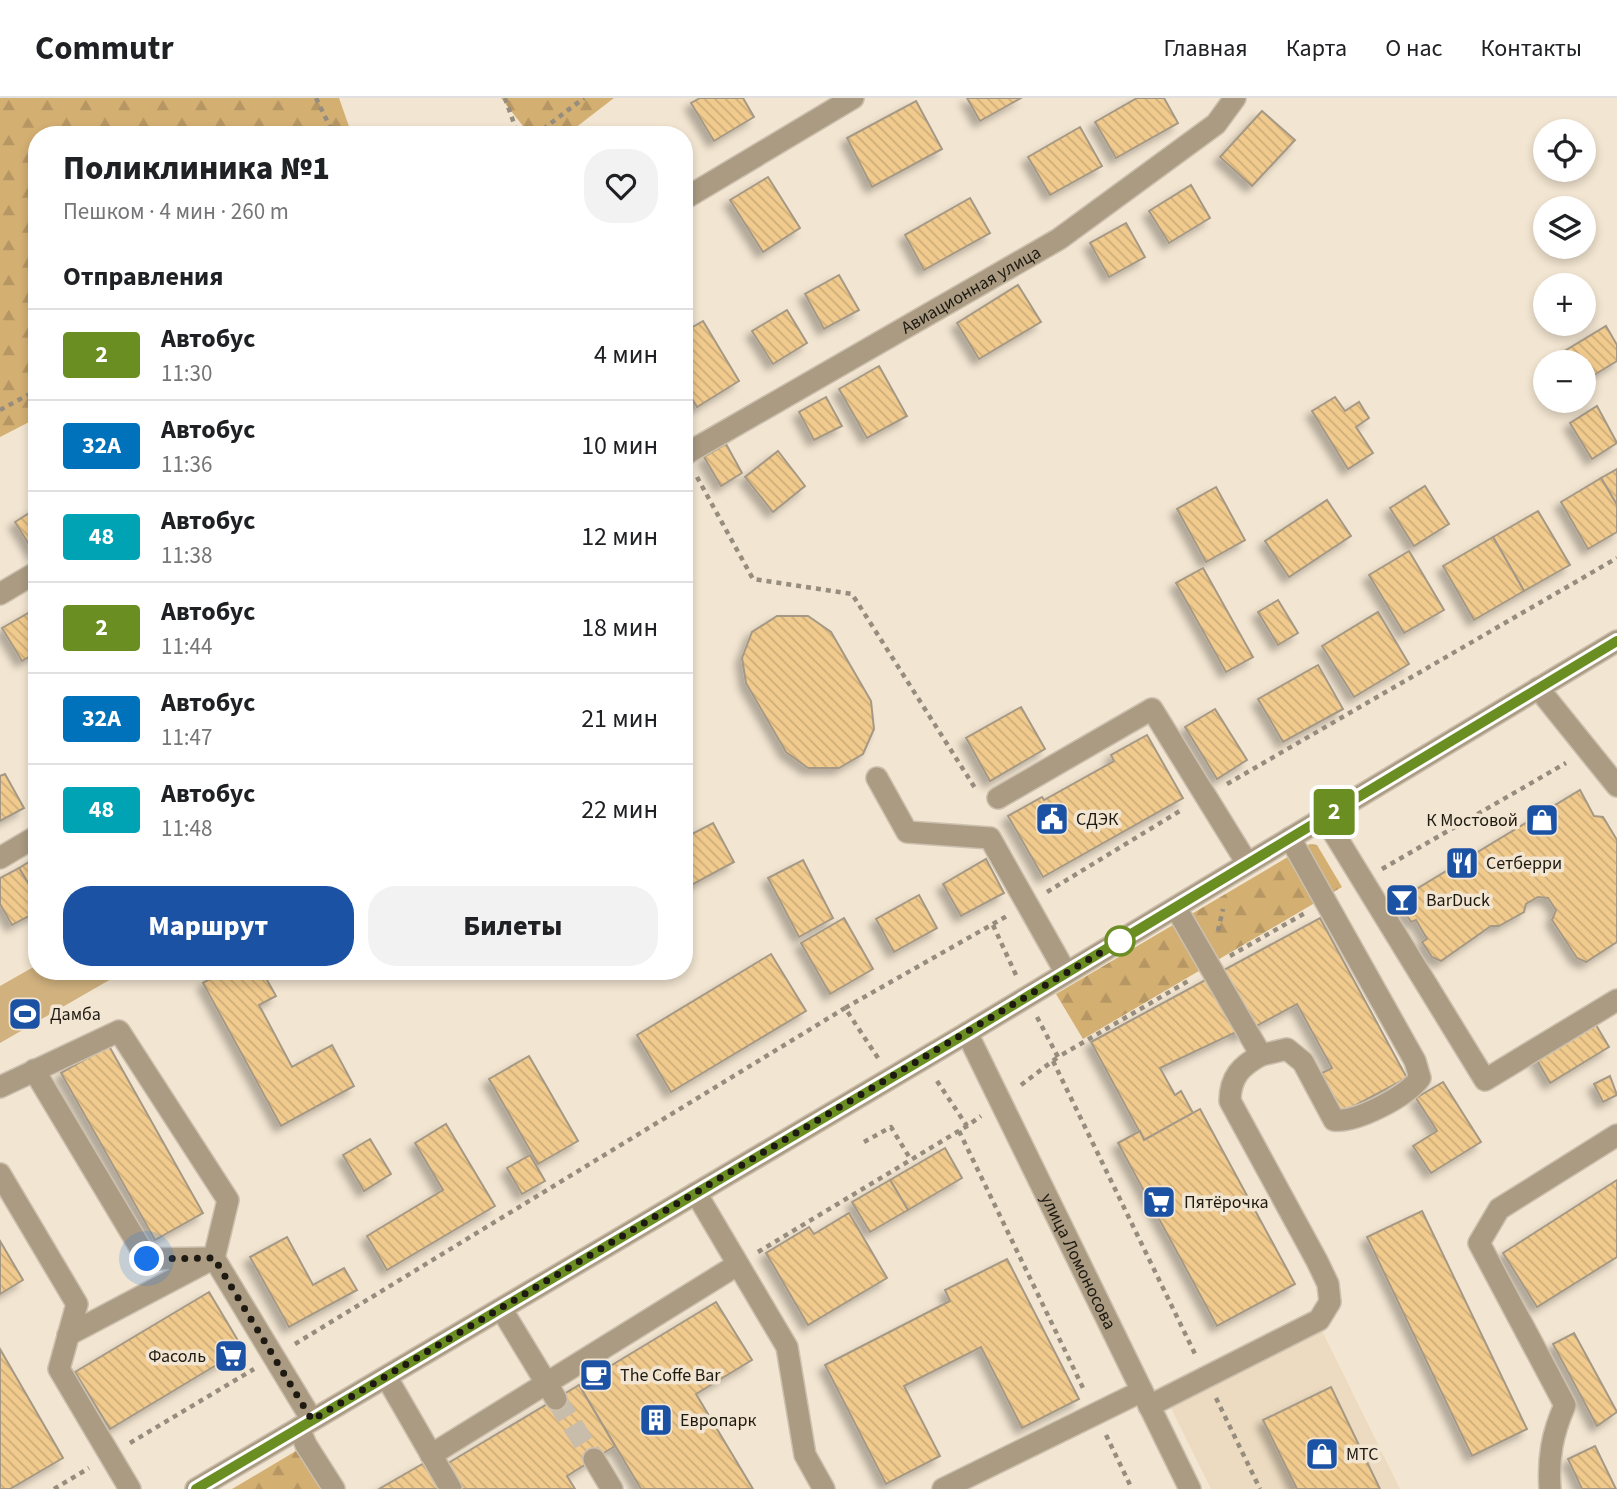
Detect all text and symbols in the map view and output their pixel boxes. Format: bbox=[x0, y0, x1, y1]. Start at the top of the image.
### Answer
text: Commutr bbox=[35, 25, 174, 72]
text: Главная bbox=[1163, 31, 1248, 66]
text: Карта bbox=[1286, 31, 1347, 66]
text: О нас bbox=[1385, 31, 1442, 66]
text: Контакты bbox=[1480, 31, 1582, 66]
map controls bbox=[1533, 119, 1596, 413]
button: locate bbox=[1533, 119, 1596, 182]
text: Поликлиника №1 bbox=[63, 145, 330, 192]
button: heart bbox=[584, 149, 658, 223]
text: Пешком · 4 мин · 260 m bbox=[63, 195, 289, 228]
button: layers bbox=[1533, 196, 1596, 259]
street label: Авиационная улица bbox=[896, 240, 1045, 340]
text: Отправления bbox=[63, 258, 223, 295]
button: + bbox=[1533, 273, 1596, 336]
text: Автобус bbox=[161, 320, 255, 357]
text: 4 мин bbox=[594, 336, 658, 373]
text: 2 bbox=[95, 337, 108, 372]
button: − bbox=[1533, 350, 1596, 413]
text: 11:30 bbox=[161, 357, 212, 390]
text: Автобус bbox=[161, 411, 255, 448]
text: 10 мин bbox=[581, 427, 658, 464]
text: 32A bbox=[82, 428, 121, 463]
text: 11:36 bbox=[161, 448, 212, 481]
text: Автобус bbox=[161, 502, 255, 539]
text: 12 мин bbox=[581, 518, 658, 555]
text: 48 bbox=[89, 519, 114, 554]
text: 11:38 bbox=[161, 539, 212, 572]
text: Автобус bbox=[161, 593, 255, 630]
text: 18 мин bbox=[581, 609, 658, 646]
text: 2 bbox=[95, 610, 108, 645]
text: 11:44 bbox=[161, 630, 212, 663]
text: Автобус bbox=[161, 684, 255, 721]
text: 21 мин bbox=[581, 700, 658, 737]
text: 32A bbox=[82, 701, 121, 736]
text: 11:47 bbox=[161, 721, 212, 754]
text: Автобус bbox=[161, 775, 255, 812]
line badge: 2 bbox=[1311, 789, 1357, 835]
text: 22 мин bbox=[581, 791, 658, 828]
text: 48 bbox=[89, 792, 114, 827]
text: 2 bbox=[1328, 794, 1340, 829]
public building icon: СДЭК bbox=[1033, 800, 1071, 838]
shop icon: К Мостовой bbox=[1523, 801, 1561, 839]
place label: СДЭК bbox=[1076, 807, 1119, 832]
place label: К Мостовой bbox=[1426, 808, 1518, 833]
text: 11:48 bbox=[161, 812, 212, 845]
restaurant icon: Сетберри bbox=[1443, 844, 1481, 882]
place label: Сетберри bbox=[1486, 851, 1562, 876]
bar icon: BarDuck bbox=[1383, 881, 1421, 919]
button: Маршрут bbox=[63, 886, 354, 966]
button: Билеты bbox=[368, 886, 658, 966]
place label: BarDuck bbox=[1426, 888, 1490, 913]
unlabelled marker bbox=[1105, 926, 1135, 956]
sports icon: Дамба bbox=[6, 995, 44, 1033]
place label: Дамба bbox=[50, 1002, 101, 1027]
supermarket icon: Пятёрочка bbox=[1140, 1183, 1178, 1221]
street label: улица Ломоносова bbox=[1035, 1189, 1123, 1334]
place label: Пятёрочка bbox=[1184, 1190, 1269, 1215]
your location bbox=[129, 1241, 164, 1276]
supermarket icon: Фасоль bbox=[212, 1337, 250, 1375]
place label: Фасоль bbox=[148, 1344, 206, 1369]
cafe icon: The Coffe Bar bbox=[577, 1356, 615, 1394]
place label: The Coffe Bar bbox=[620, 1363, 721, 1388]
building icon: Европарк bbox=[637, 1401, 675, 1439]
place label: Европарк bbox=[680, 1408, 756, 1433]
shop icon: МТС bbox=[1303, 1435, 1341, 1473]
place label: МТС bbox=[1346, 1442, 1379, 1467]

